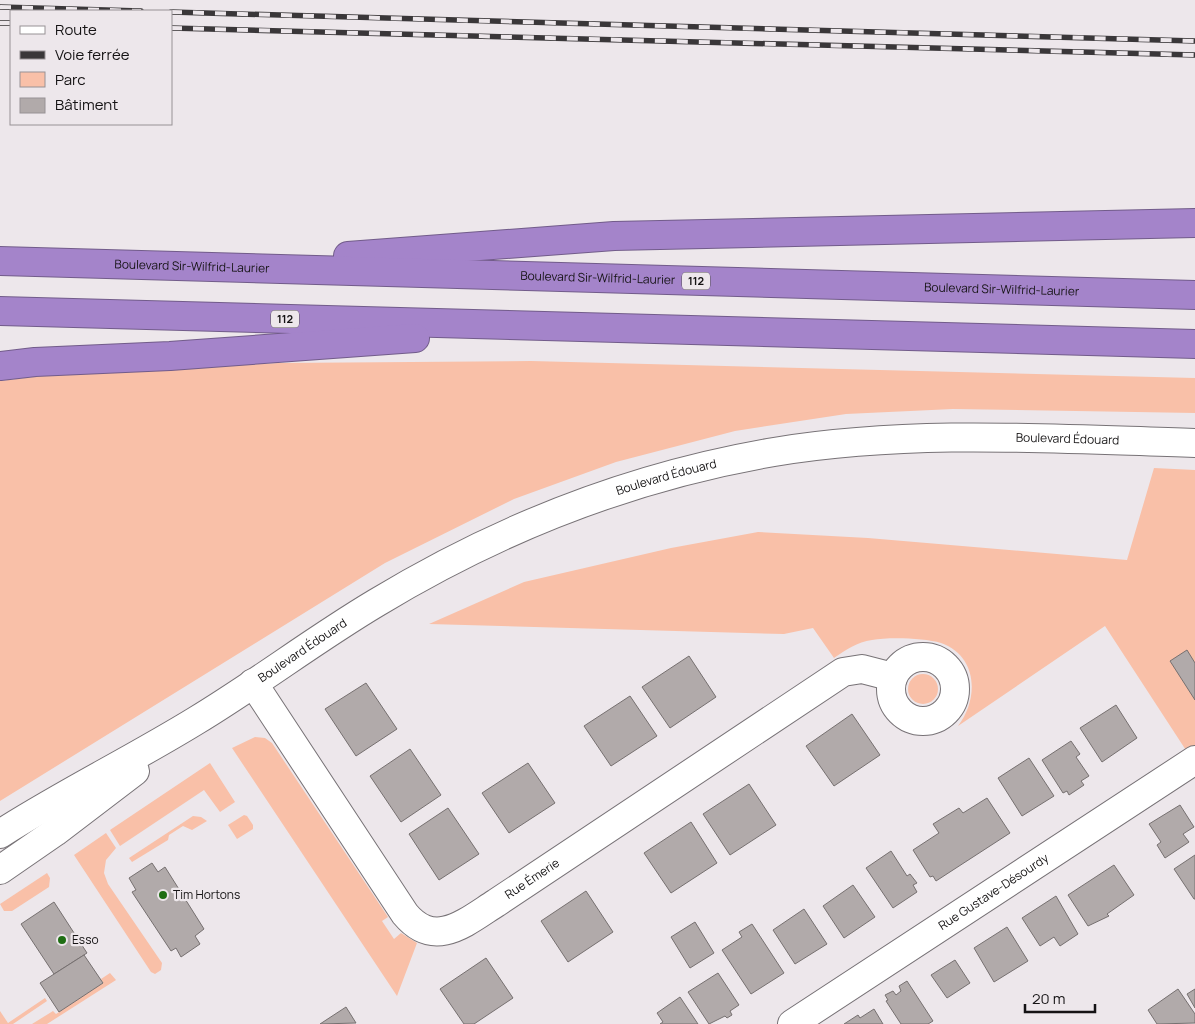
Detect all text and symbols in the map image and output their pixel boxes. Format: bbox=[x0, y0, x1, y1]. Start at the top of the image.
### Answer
legend bbox=[10, 10, 172, 125]
text: Route bbox=[55, 19, 97, 40]
text: Voie ferrée bbox=[55, 44, 130, 65]
text: Parc bbox=[55, 69, 86, 90]
text: Bâtiment bbox=[55, 94, 118, 115]
street label: Boulevard Sir-Wilfrid-Laurier bbox=[114, 255, 270, 277]
street label: Boulevard Sir-Wilfrid-Laurier bbox=[520, 267, 676, 288]
road number: 112 bbox=[682, 272, 710, 290]
street label: Boulevard Sir-Wilfrid-Laurier bbox=[924, 278, 1080, 300]
road number: 112 bbox=[271, 310, 299, 328]
street label: Boulevard Édouard bbox=[1016, 429, 1120, 448]
street label: Boulevard Édouard bbox=[614, 455, 718, 499]
street label: Boulevard Édouard bbox=[255, 614, 350, 686]
street label: Rue Gustave-Désourdy bbox=[935, 849, 1052, 934]
street label: Rue Émerie bbox=[501, 854, 563, 903]
place label: Tim Hortons bbox=[173, 886, 240, 903]
marker: Tim Hortons bbox=[157, 889, 169, 901]
place label: Esso bbox=[72, 931, 99, 948]
marker: Esso bbox=[56, 934, 68, 946]
scale bar bbox=[1025, 982, 1095, 1014]
text: 20 m bbox=[1032, 988, 1065, 1009]

